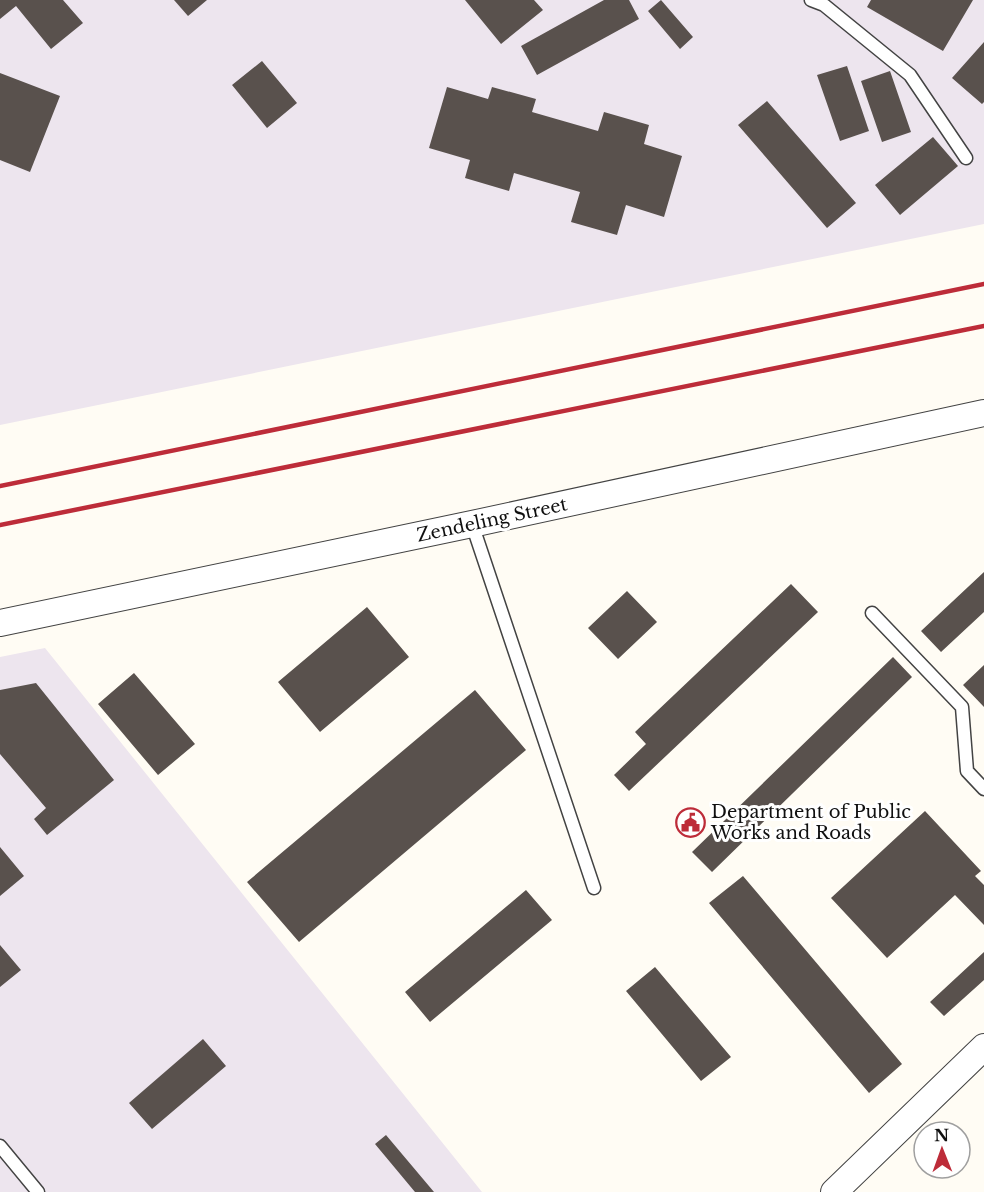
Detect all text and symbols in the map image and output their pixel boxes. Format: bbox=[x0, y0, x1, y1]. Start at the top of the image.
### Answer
street label: Zendeling Street bbox=[415, 493, 569, 547]
place label: Department of Public Works and Roads bbox=[710, 801, 911, 844]
public building icon: Department of Public Works and Roads bbox=[674, 806, 706, 838]
north arrow bbox=[912, 1120, 972, 1180]
text: N bbox=[934, 1125, 949, 1145]

